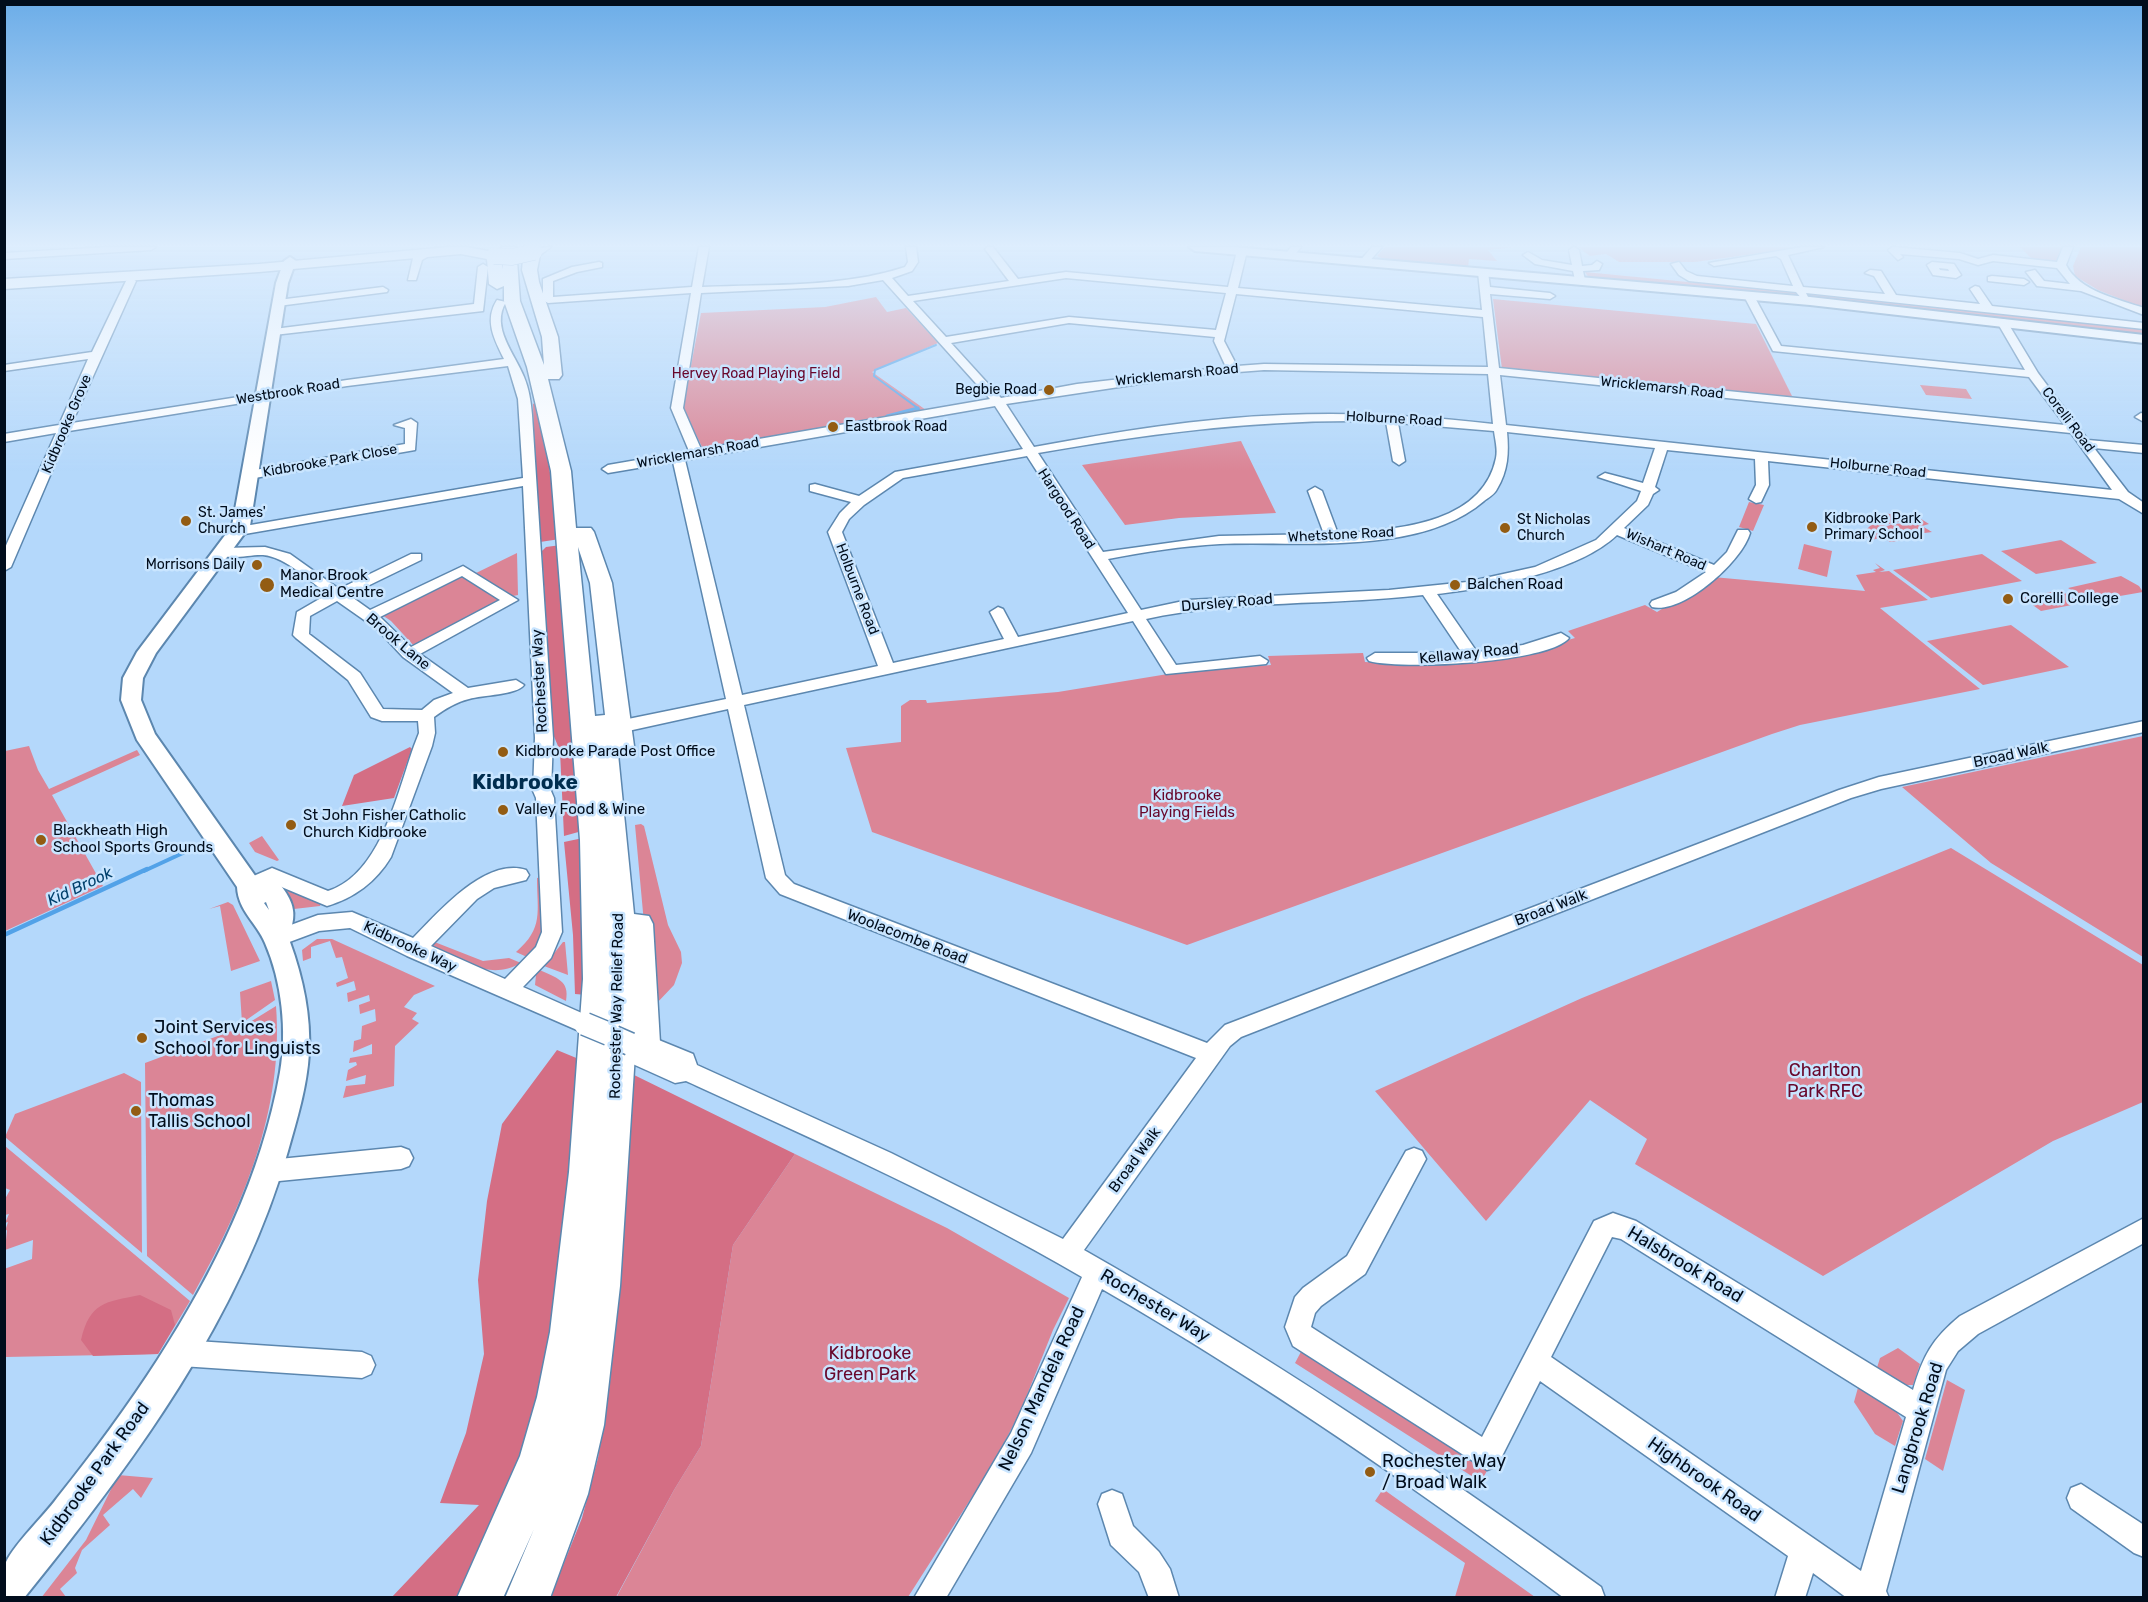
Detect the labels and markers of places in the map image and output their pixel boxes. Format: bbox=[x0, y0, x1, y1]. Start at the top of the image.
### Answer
place label: Begbie Road bbox=[955, 382, 1037, 398]
marker: Begbie Road bbox=[1042, 383, 1056, 397]
place label: Eastbrook Road bbox=[845, 419, 947, 435]
marker: Eastbrook Road bbox=[826, 420, 840, 434]
place label: St. James' Church bbox=[198, 505, 266, 538]
place label: Kidbrooke Park Primary School bbox=[1824, 511, 1923, 544]
place label: St Nicholas Church bbox=[1517, 512, 1590, 544]
marker: St. James' Church bbox=[179, 514, 193, 528]
marker: Kidbrooke Park Primary School bbox=[1805, 520, 1819, 534]
marker: St Nicholas Church bbox=[1498, 521, 1512, 535]
place label: Morrisons Daily bbox=[146, 557, 245, 573]
marker: Morrisons Daily bbox=[250, 558, 264, 572]
place label: Manor Brook Medical Centre bbox=[280, 567, 384, 602]
marker: Manor Brook Medical Centre bbox=[258, 576, 276, 594]
place label: Balchen Road bbox=[1467, 576, 1563, 594]
marker: Balchen Road bbox=[1448, 578, 1462, 592]
place label: Corelli College bbox=[2020, 590, 2119, 608]
marker: Corelli College bbox=[2001, 592, 2015, 606]
place label: Kidbrooke Parade Post Office bbox=[515, 743, 715, 761]
marker: Kidbrooke Parade Post Office bbox=[496, 745, 510, 759]
place label: Valley Food & Wine bbox=[515, 801, 645, 819]
marker: Valley Food & Wine bbox=[496, 803, 510, 817]
place label: St John Fisher Catholic Church Kidbrooke bbox=[303, 807, 466, 842]
marker: St John Fisher Catholic Church Kidbrooke bbox=[284, 818, 298, 832]
place label: Blackheath High School Sports Grounds bbox=[53, 822, 213, 857]
marker: Blackheath High School Sports Grounds bbox=[34, 833, 48, 847]
place label: Joint Services School for Linguists bbox=[154, 1017, 321, 1060]
marker: Joint Services School for Linguists bbox=[135, 1031, 149, 1045]
place label: Thomas Tallis School bbox=[148, 1090, 251, 1132]
marker: Thomas Tallis School bbox=[129, 1104, 143, 1118]
place label: Rochester Way / Broad Walk bbox=[1382, 1451, 1506, 1494]
marker: Rochester Way / Broad Walk bbox=[1363, 1465, 1377, 1479]

